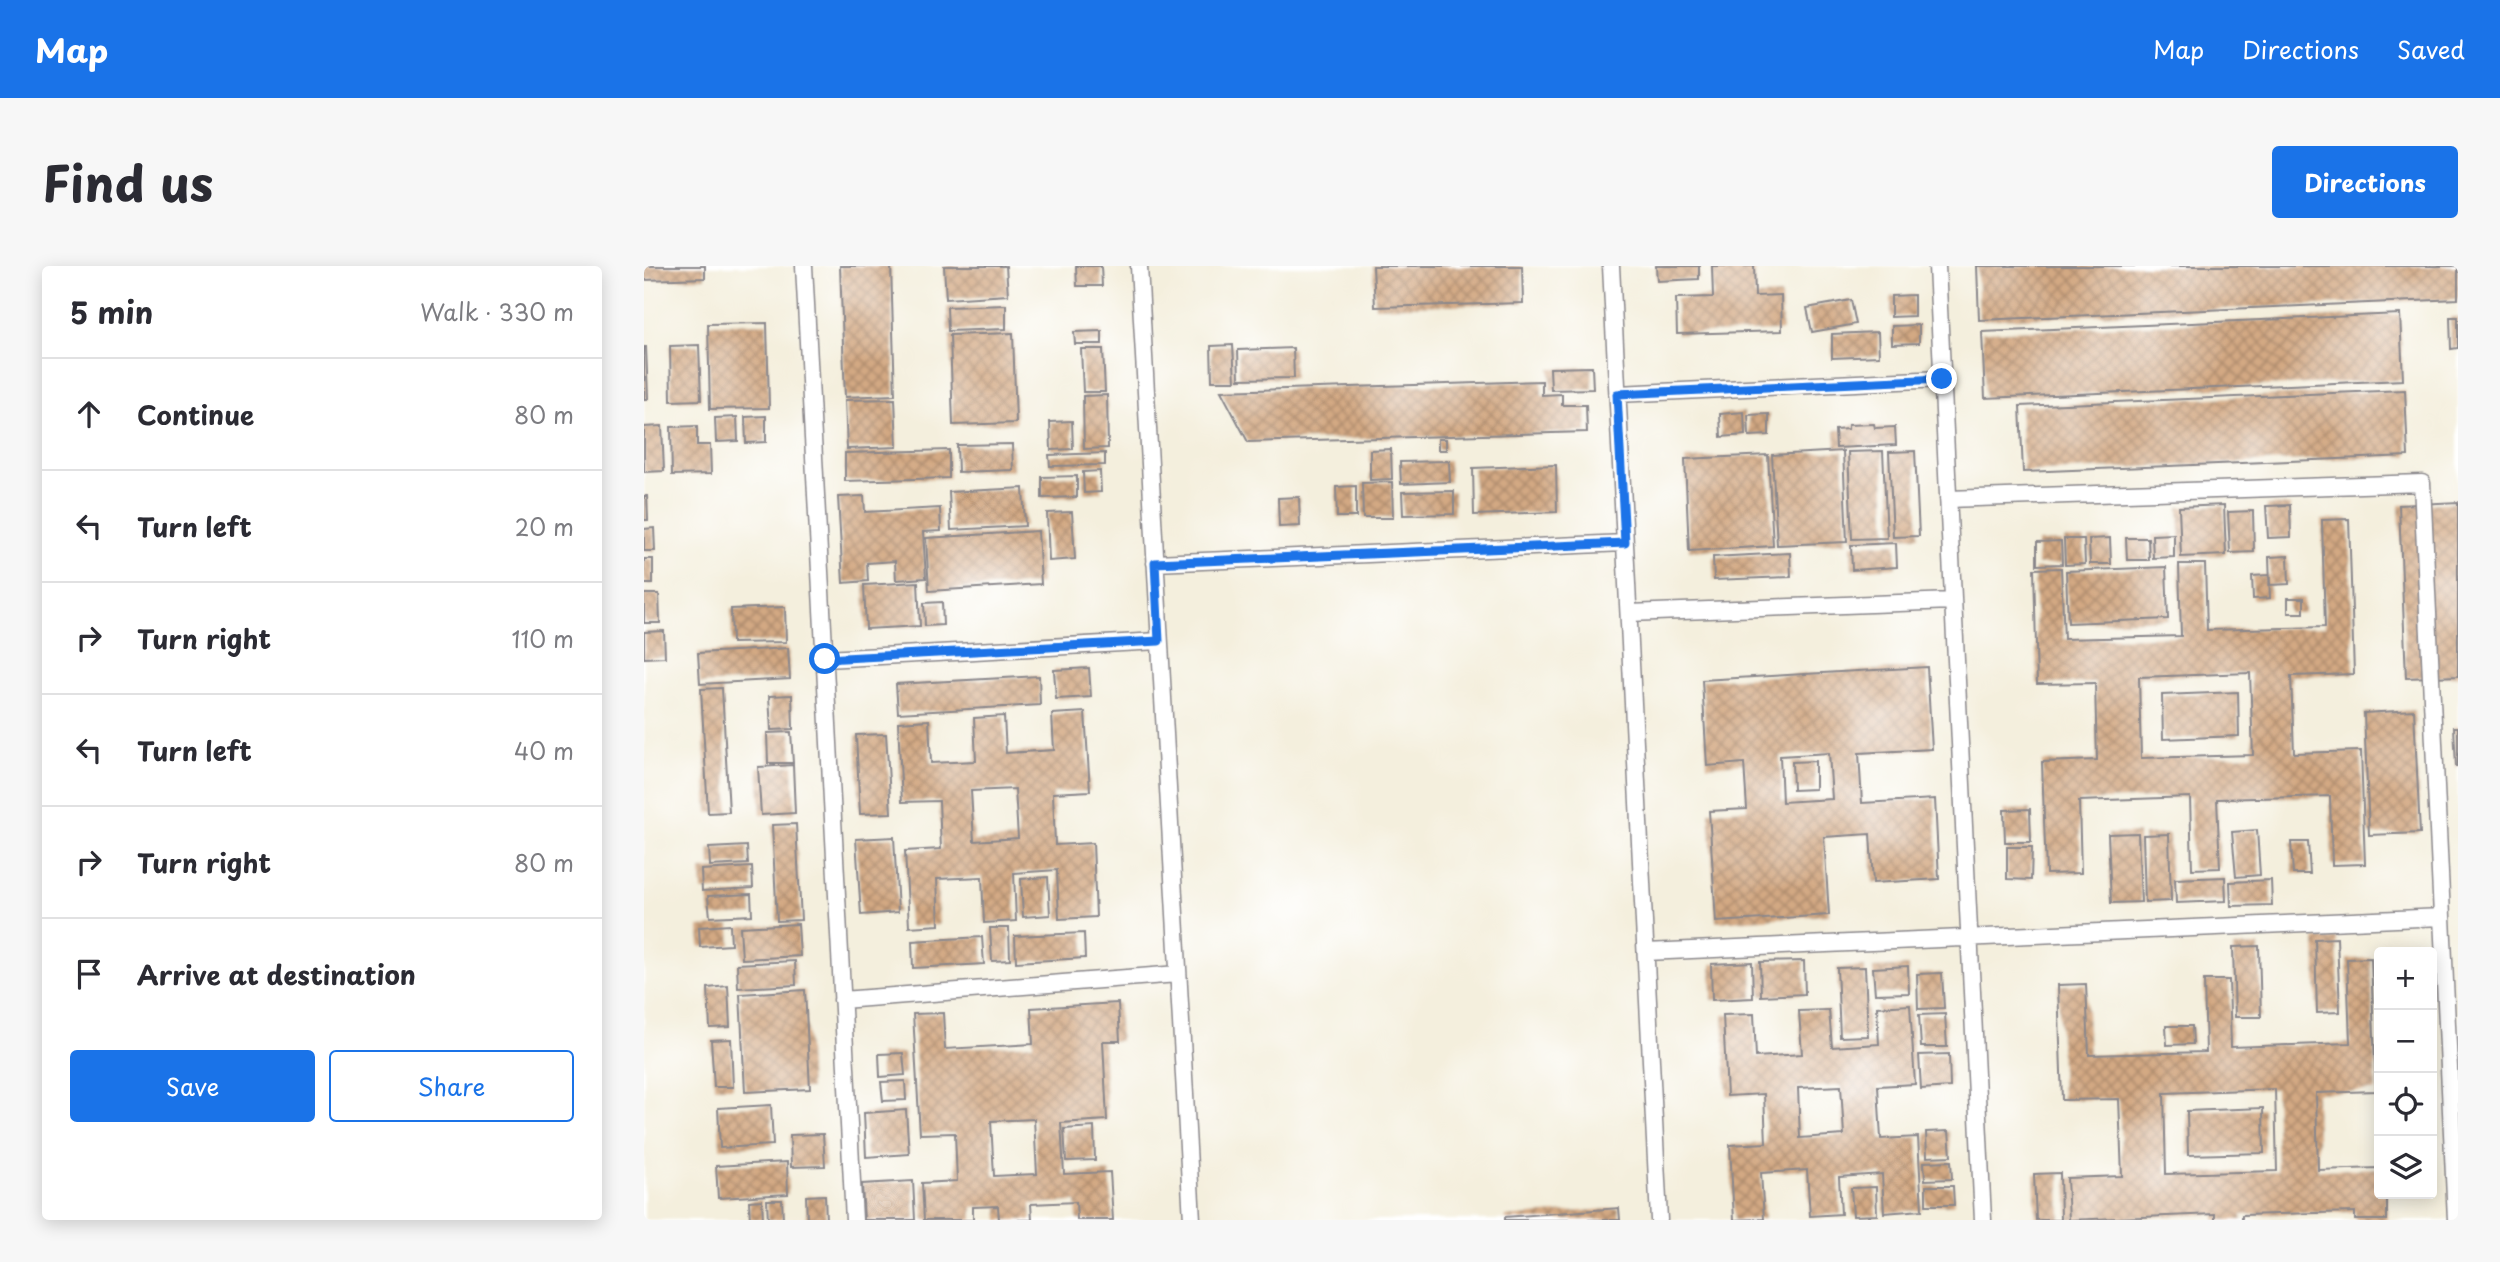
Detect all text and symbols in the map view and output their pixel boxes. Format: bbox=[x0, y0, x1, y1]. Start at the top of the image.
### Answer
text: Map bbox=[35, 24, 108, 74]
text: Map bbox=[2153, 31, 2204, 67]
text: Directions bbox=[2242, 31, 2359, 67]
text: Saved bbox=[2397, 31, 2465, 67]
text: Find us bbox=[42, 145, 213, 219]
button: Directions bbox=[2272, 146, 2458, 218]
text: 5 min bbox=[70, 289, 153, 334]
text: Walk · 330 m bbox=[420, 294, 574, 329]
route end bbox=[1926, 363, 1957, 394]
icon: ahead bbox=[70, 395, 108, 433]
text: Continue bbox=[137, 395, 254, 434]
text: 80 m bbox=[514, 397, 574, 432]
icon: left bbox=[70, 507, 108, 545]
text: Turn left bbox=[137, 507, 252, 546]
text: 20 m bbox=[515, 509, 574, 544]
icon: right bbox=[70, 619, 108, 657]
text: Turn right bbox=[137, 619, 271, 658]
text: 110 m bbox=[512, 621, 574, 656]
route start bbox=[809, 643, 840, 674]
icon: left bbox=[70, 731, 108, 769]
text: Turn left bbox=[137, 731, 252, 770]
text: 40 m bbox=[514, 733, 574, 768]
icon: right bbox=[70, 843, 108, 881]
text: Turn right bbox=[137, 843, 271, 882]
text: 80 m bbox=[514, 845, 574, 880]
map controls bbox=[2374, 947, 2437, 1199]
button: + bbox=[2374, 947, 2437, 1010]
icon: arrive bbox=[70, 955, 108, 993]
text: Arrive at destination bbox=[137, 955, 416, 994]
button: − bbox=[2374, 1010, 2437, 1073]
button: Save bbox=[70, 1050, 315, 1122]
button: Share bbox=[329, 1050, 574, 1122]
button: locate bbox=[2374, 1073, 2437, 1136]
button: layers bbox=[2374, 1136, 2437, 1199]

